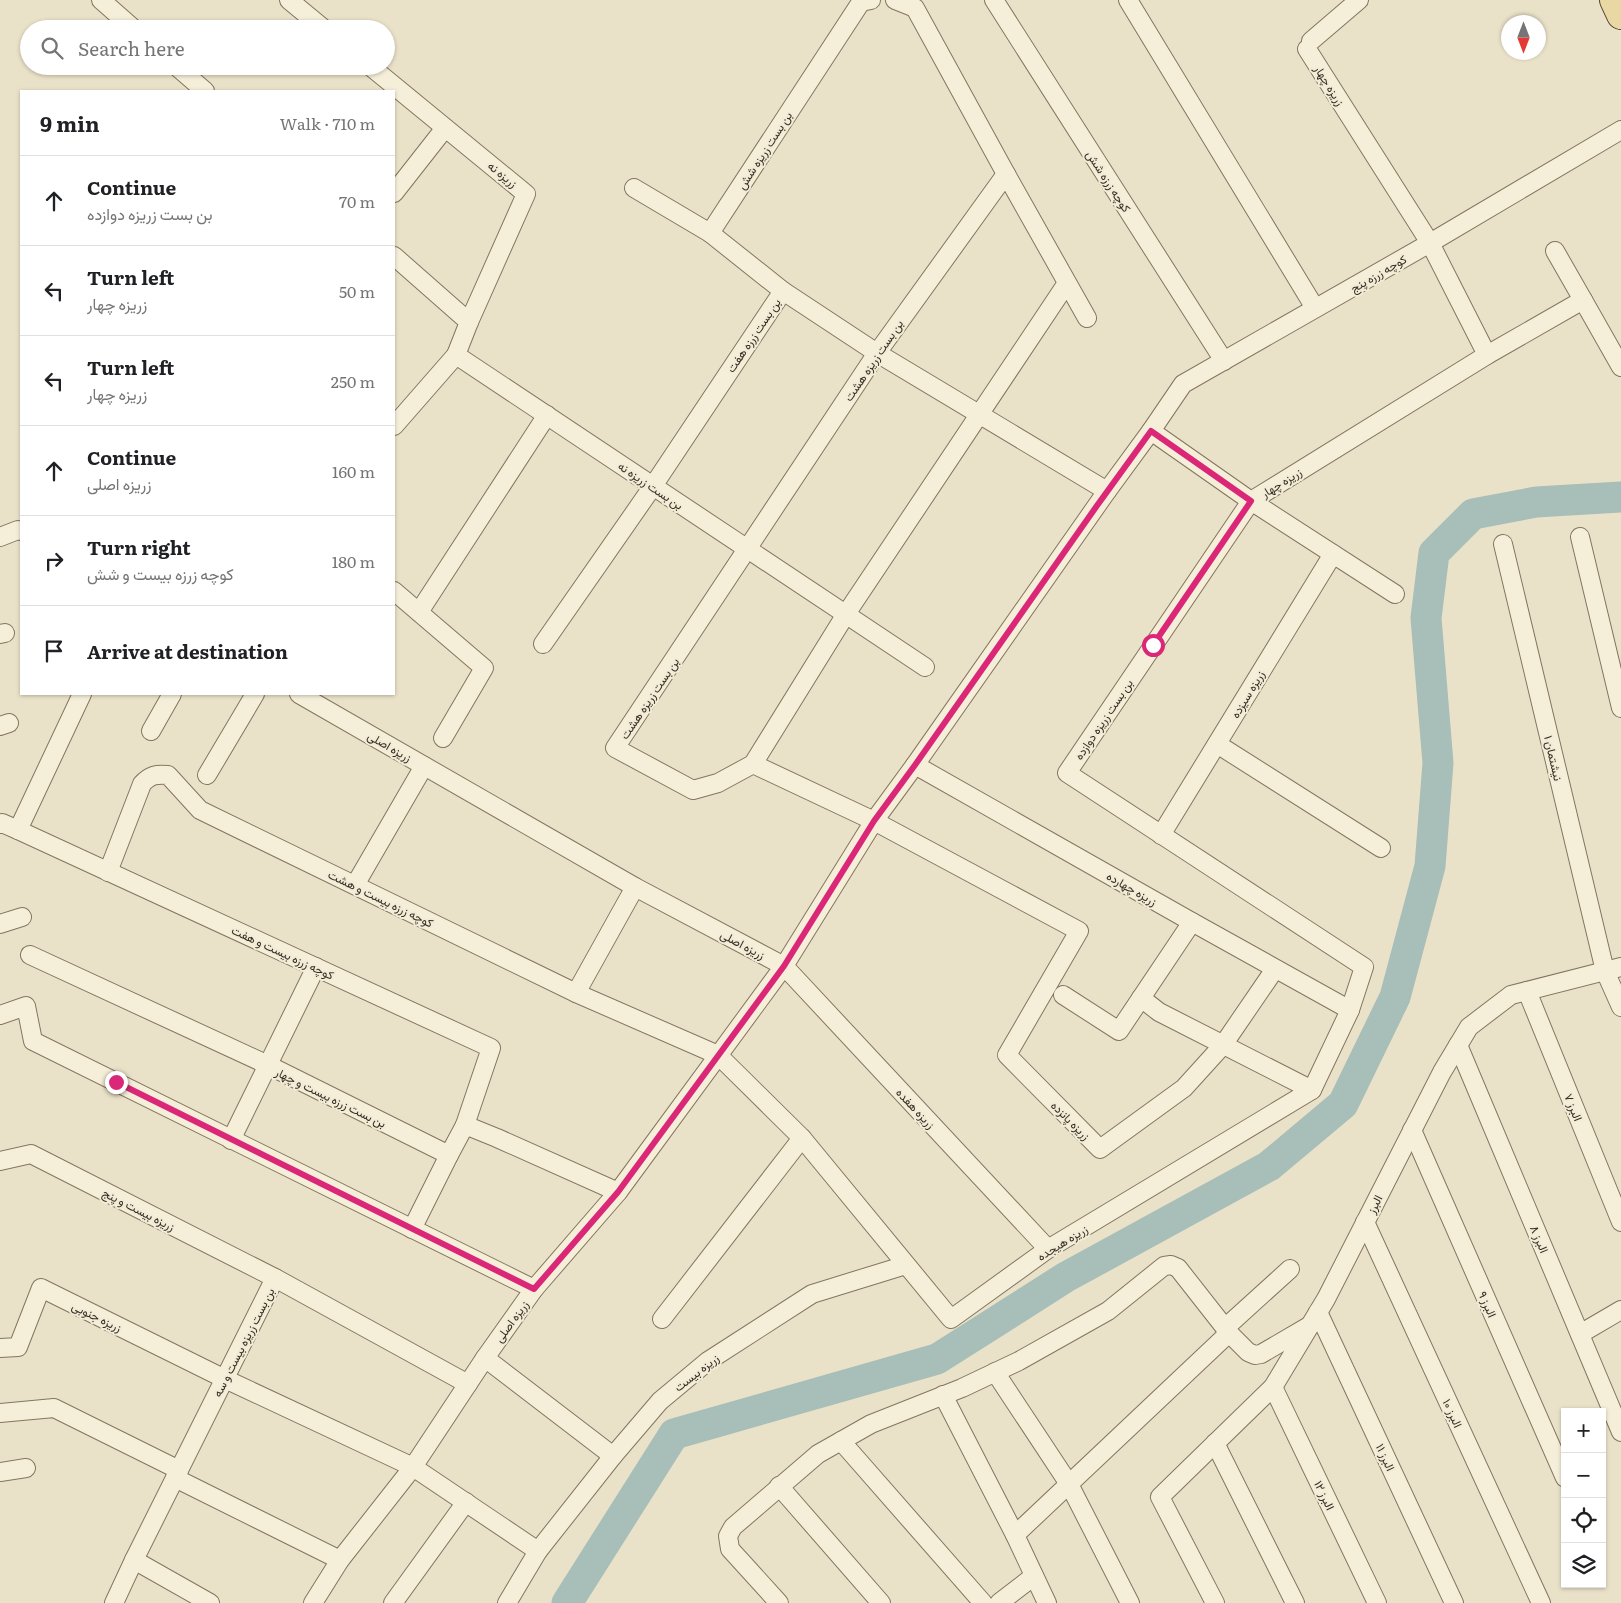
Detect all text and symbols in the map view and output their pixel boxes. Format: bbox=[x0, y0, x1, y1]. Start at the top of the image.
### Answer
north arrow bbox=[1501, 15, 1546, 60]
search box bbox=[20, 20, 395, 75]
icon: search bbox=[38, 34, 66, 62]
text: Search here bbox=[78, 34, 185, 62]
street label: زریزه چهار bbox=[1310, 60, 1350, 109]
text: 9 min bbox=[40, 107, 100, 138]
street label: بن بست زریزه شش bbox=[732, 107, 796, 193]
text: Walk · 710 m bbox=[280, 111, 375, 135]
street label: کوچه زرزه شش bbox=[1082, 146, 1136, 216]
street label: زریزه نه bbox=[484, 156, 522, 192]
text: Continue bbox=[87, 173, 176, 201]
icon: ahead bbox=[40, 187, 68, 215]
text: 70 m bbox=[339, 189, 375, 213]
text: بن بست زریزه دوازده bbox=[87, 201, 212, 225]
street label: کوچه زرزه پنج bbox=[1346, 250, 1410, 297]
text: Turn left bbox=[87, 263, 174, 291]
icon: left bbox=[40, 277, 68, 305]
text: 50 m bbox=[339, 279, 375, 303]
text: زریزه چهار bbox=[87, 291, 147, 315]
street label: بن بست زرزه هفت bbox=[721, 294, 785, 376]
street label: بن بست زریزه هشت bbox=[839, 315, 907, 405]
text: Turn left bbox=[87, 353, 174, 381]
icon: left bbox=[40, 367, 68, 395]
text: 250 m bbox=[331, 369, 375, 393]
text: زریزه چهار bbox=[87, 381, 147, 405]
text: Continue bbox=[87, 443, 176, 471]
street label: بن بست زریزه نه bbox=[615, 456, 687, 514]
icon: ahead bbox=[40, 457, 68, 485]
text: 160 m bbox=[332, 459, 375, 483]
street label: زریزه چهار bbox=[1256, 462, 1305, 502]
text: زریزه اصلی bbox=[87, 471, 151, 495]
text: Turn right bbox=[87, 533, 191, 561]
icon: right bbox=[40, 547, 68, 575]
text: 180 m bbox=[332, 549, 375, 573]
text: کوچه زرزه بیست و شش bbox=[87, 561, 234, 585]
route start bbox=[1142, 634, 1165, 657]
icon: arrive bbox=[40, 637, 68, 665]
text: Arrive at destination bbox=[87, 637, 288, 665]
street label: بن بست زریزه هشت bbox=[615, 653, 683, 743]
street label: زریزه سیزده bbox=[1226, 667, 1268, 721]
street label: بن بست زریزه دوازده bbox=[1069, 675, 1137, 763]
street label: زریزه اصلی bbox=[365, 726, 415, 766]
street label: نيشتمان ۱ bbox=[1540, 733, 1568, 783]
street label: کوچه زرزه بیست و هشت bbox=[325, 865, 437, 931]
street label: زریزه چهارده bbox=[1103, 866, 1161, 910]
street label: کوچه زرزه بیست و هفت bbox=[229, 920, 337, 984]
street label: زریزه اصلی bbox=[717, 925, 769, 963]
street label: بن بست زرزه بیست و چهار bbox=[272, 1062, 390, 1132]
route end bbox=[105, 1071, 128, 1094]
street label: زریزه هفده bbox=[892, 1084, 940, 1132]
street label: البرز ۷ bbox=[1560, 1090, 1588, 1124]
street label: زریزه پانزده bbox=[1047, 1096, 1095, 1144]
street label: زریزه بیست و پنج bbox=[99, 1183, 178, 1236]
street label: البرز bbox=[1361, 1191, 1386, 1217]
street label: زریزه هیجده bbox=[1033, 1219, 1091, 1265]
street label: البرز ۸ bbox=[1526, 1222, 1554, 1256]
street label: بن بست زریزه بیست و سه bbox=[208, 1284, 278, 1400]
street label: البرز ۹ bbox=[1474, 1288, 1502, 1320]
street label: زریزه جنوبی bbox=[69, 1296, 125, 1336]
street label: زریزه اصلی bbox=[490, 1296, 532, 1346]
street label: زریزه بیست bbox=[670, 1349, 722, 1395]
street label: البرز ۱۰ bbox=[1439, 1396, 1467, 1430]
map controls bbox=[1561, 1408, 1606, 1588]
button: + bbox=[1561, 1408, 1606, 1453]
street label: البرز ۱۱ bbox=[1372, 1440, 1400, 1474]
button: − bbox=[1561, 1453, 1606, 1498]
street label: البرز ۱۲ bbox=[1310, 1477, 1340, 1513]
button: locate bbox=[1561, 1498, 1606, 1543]
button: layers bbox=[1561, 1543, 1606, 1588]

